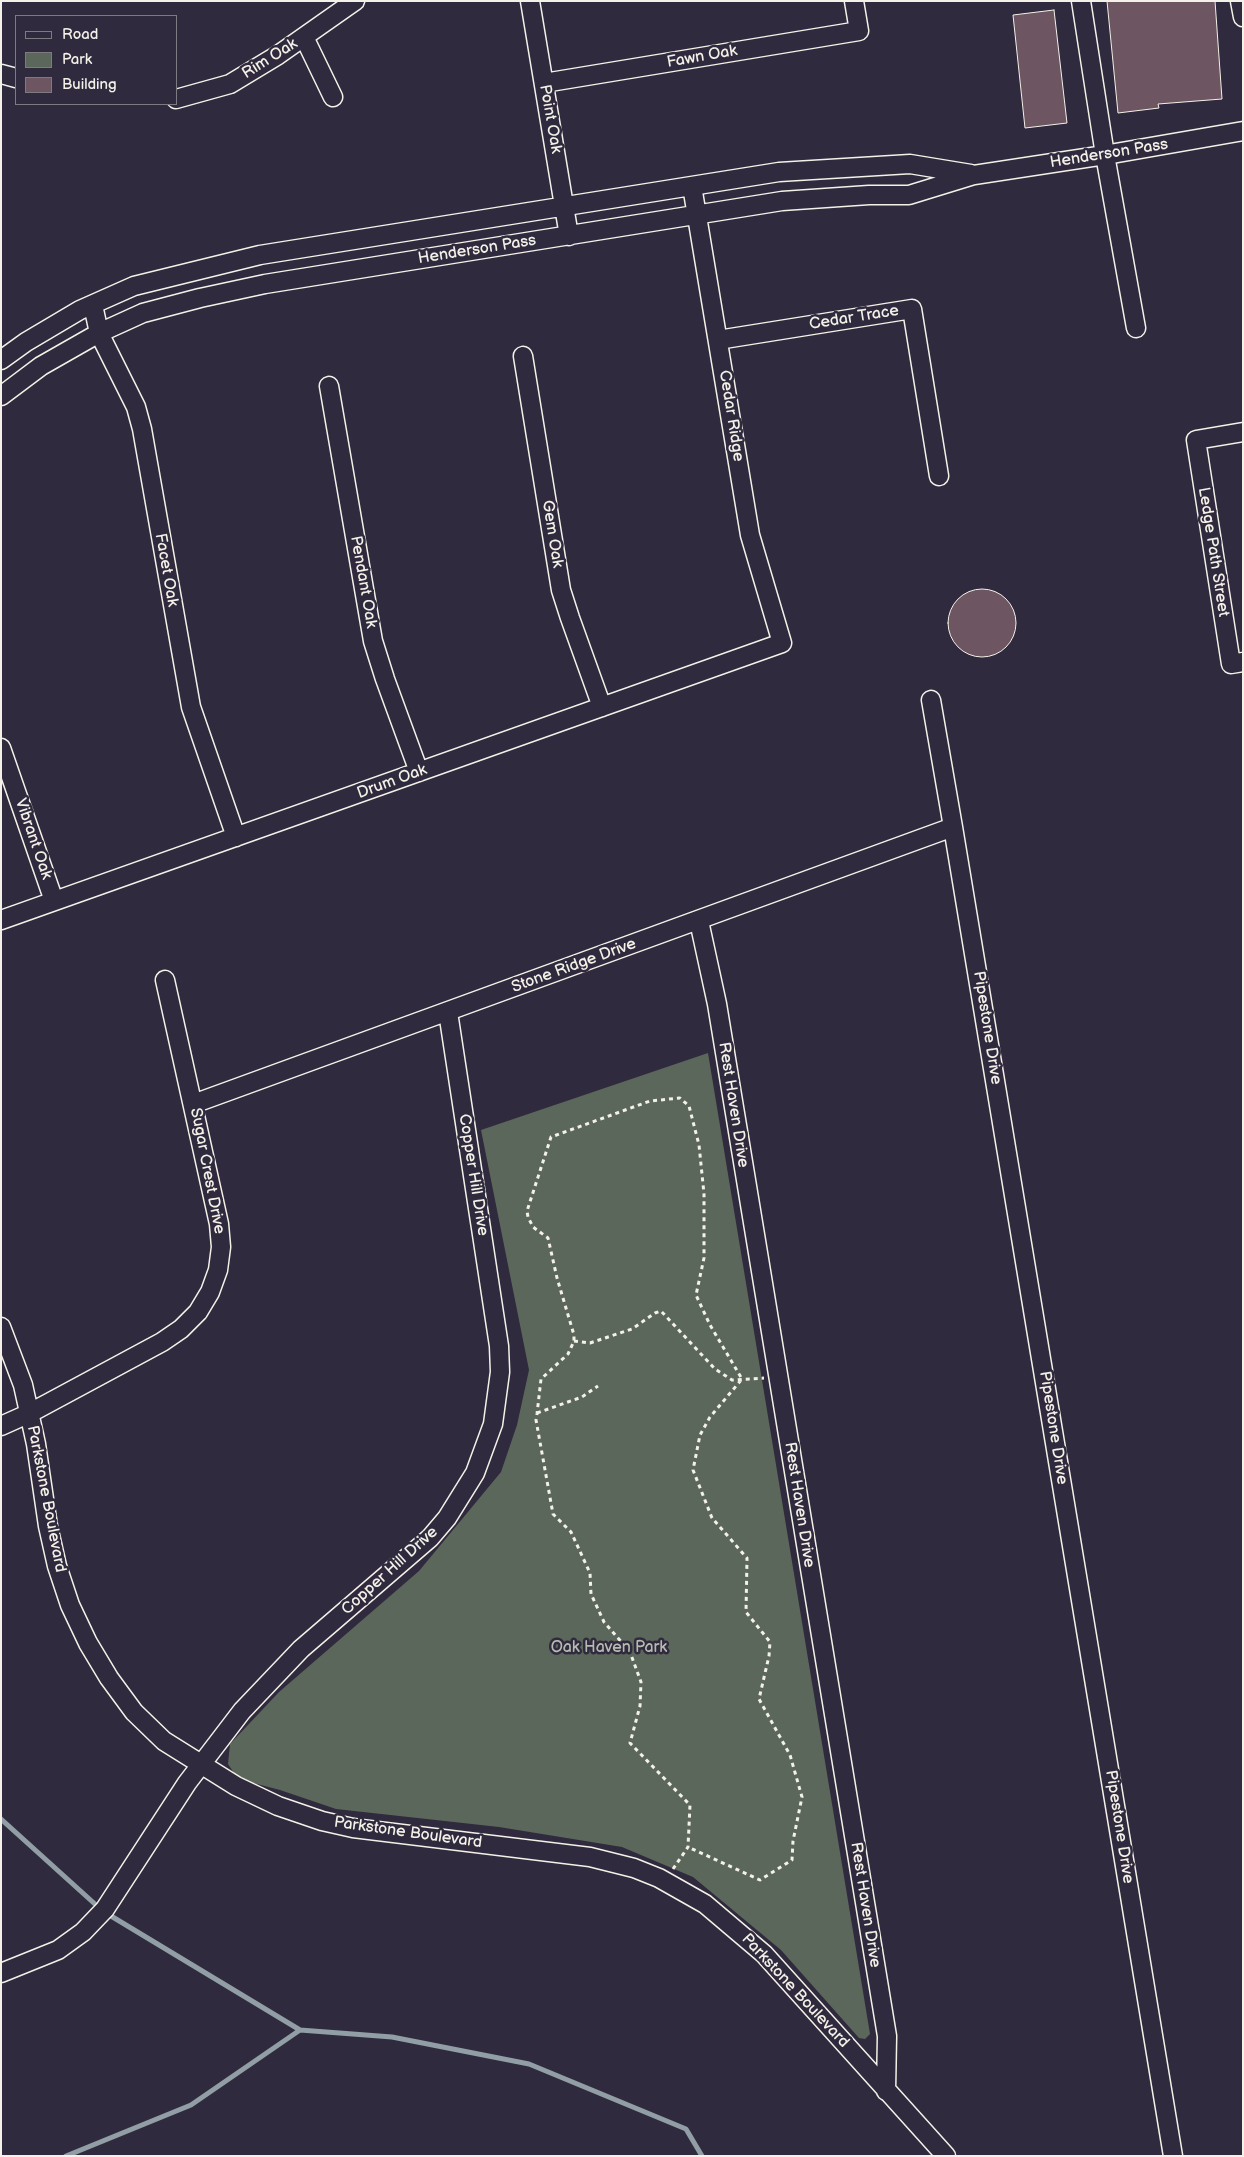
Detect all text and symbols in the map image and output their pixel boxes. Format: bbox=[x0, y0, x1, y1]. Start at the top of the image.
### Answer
legend bbox=[15, 15, 178, 105]
text: Road bbox=[62, 25, 98, 44]
street label: Rim Oak bbox=[239, 35, 301, 83]
street label: Fawn Oak bbox=[665, 41, 739, 73]
text: Park bbox=[62, 50, 92, 69]
text: Building bbox=[62, 75, 117, 94]
street label: Point Oak bbox=[535, 83, 565, 155]
street label: Henderson Pass bbox=[1049, 135, 1169, 173]
street label: Henderson Pass bbox=[417, 231, 537, 269]
street label: Cedar Trace bbox=[808, 301, 900, 335]
street label: Cedar Ridge bbox=[714, 369, 748, 463]
street label: Ledge Path Street bbox=[1193, 486, 1233, 618]
street label: Gem Oak bbox=[537, 499, 567, 569]
street label: Facet Oak bbox=[150, 532, 182, 608]
street label: Pendant Oak bbox=[345, 534, 381, 630]
street label: Drum Oak bbox=[355, 761, 429, 803]
street label: Vibrant Oak bbox=[10, 796, 56, 882]
street label: Stone Ridge Drive bbox=[509, 935, 639, 997]
street label: Pipestone Drive bbox=[969, 970, 1005, 1086]
street label: Rest Haven Drive bbox=[714, 1041, 752, 1169]
street label: Sugar Crest Drive bbox=[185, 1106, 229, 1236]
street label: Copper Hill Drive bbox=[454, 1113, 492, 1237]
street label: Pipestone Drive bbox=[1035, 1370, 1071, 1486]
street label: Parkstone Boulevard bbox=[22, 1424, 70, 1574]
street label: Rest Haven Drive bbox=[780, 1441, 818, 1569]
street label: Copper Hill Drive bbox=[338, 1523, 442, 1619]
park label: Oak Haven Park bbox=[551, 1638, 667, 1658]
street label: Pipestone Drive bbox=[1101, 1769, 1137, 1885]
street label: Parkstone Boulevard bbox=[333, 1813, 483, 1853]
street label: Rest Haven Drive bbox=[846, 1841, 884, 1969]
street label: Parkstone Boulevard bbox=[737, 1930, 853, 2052]

